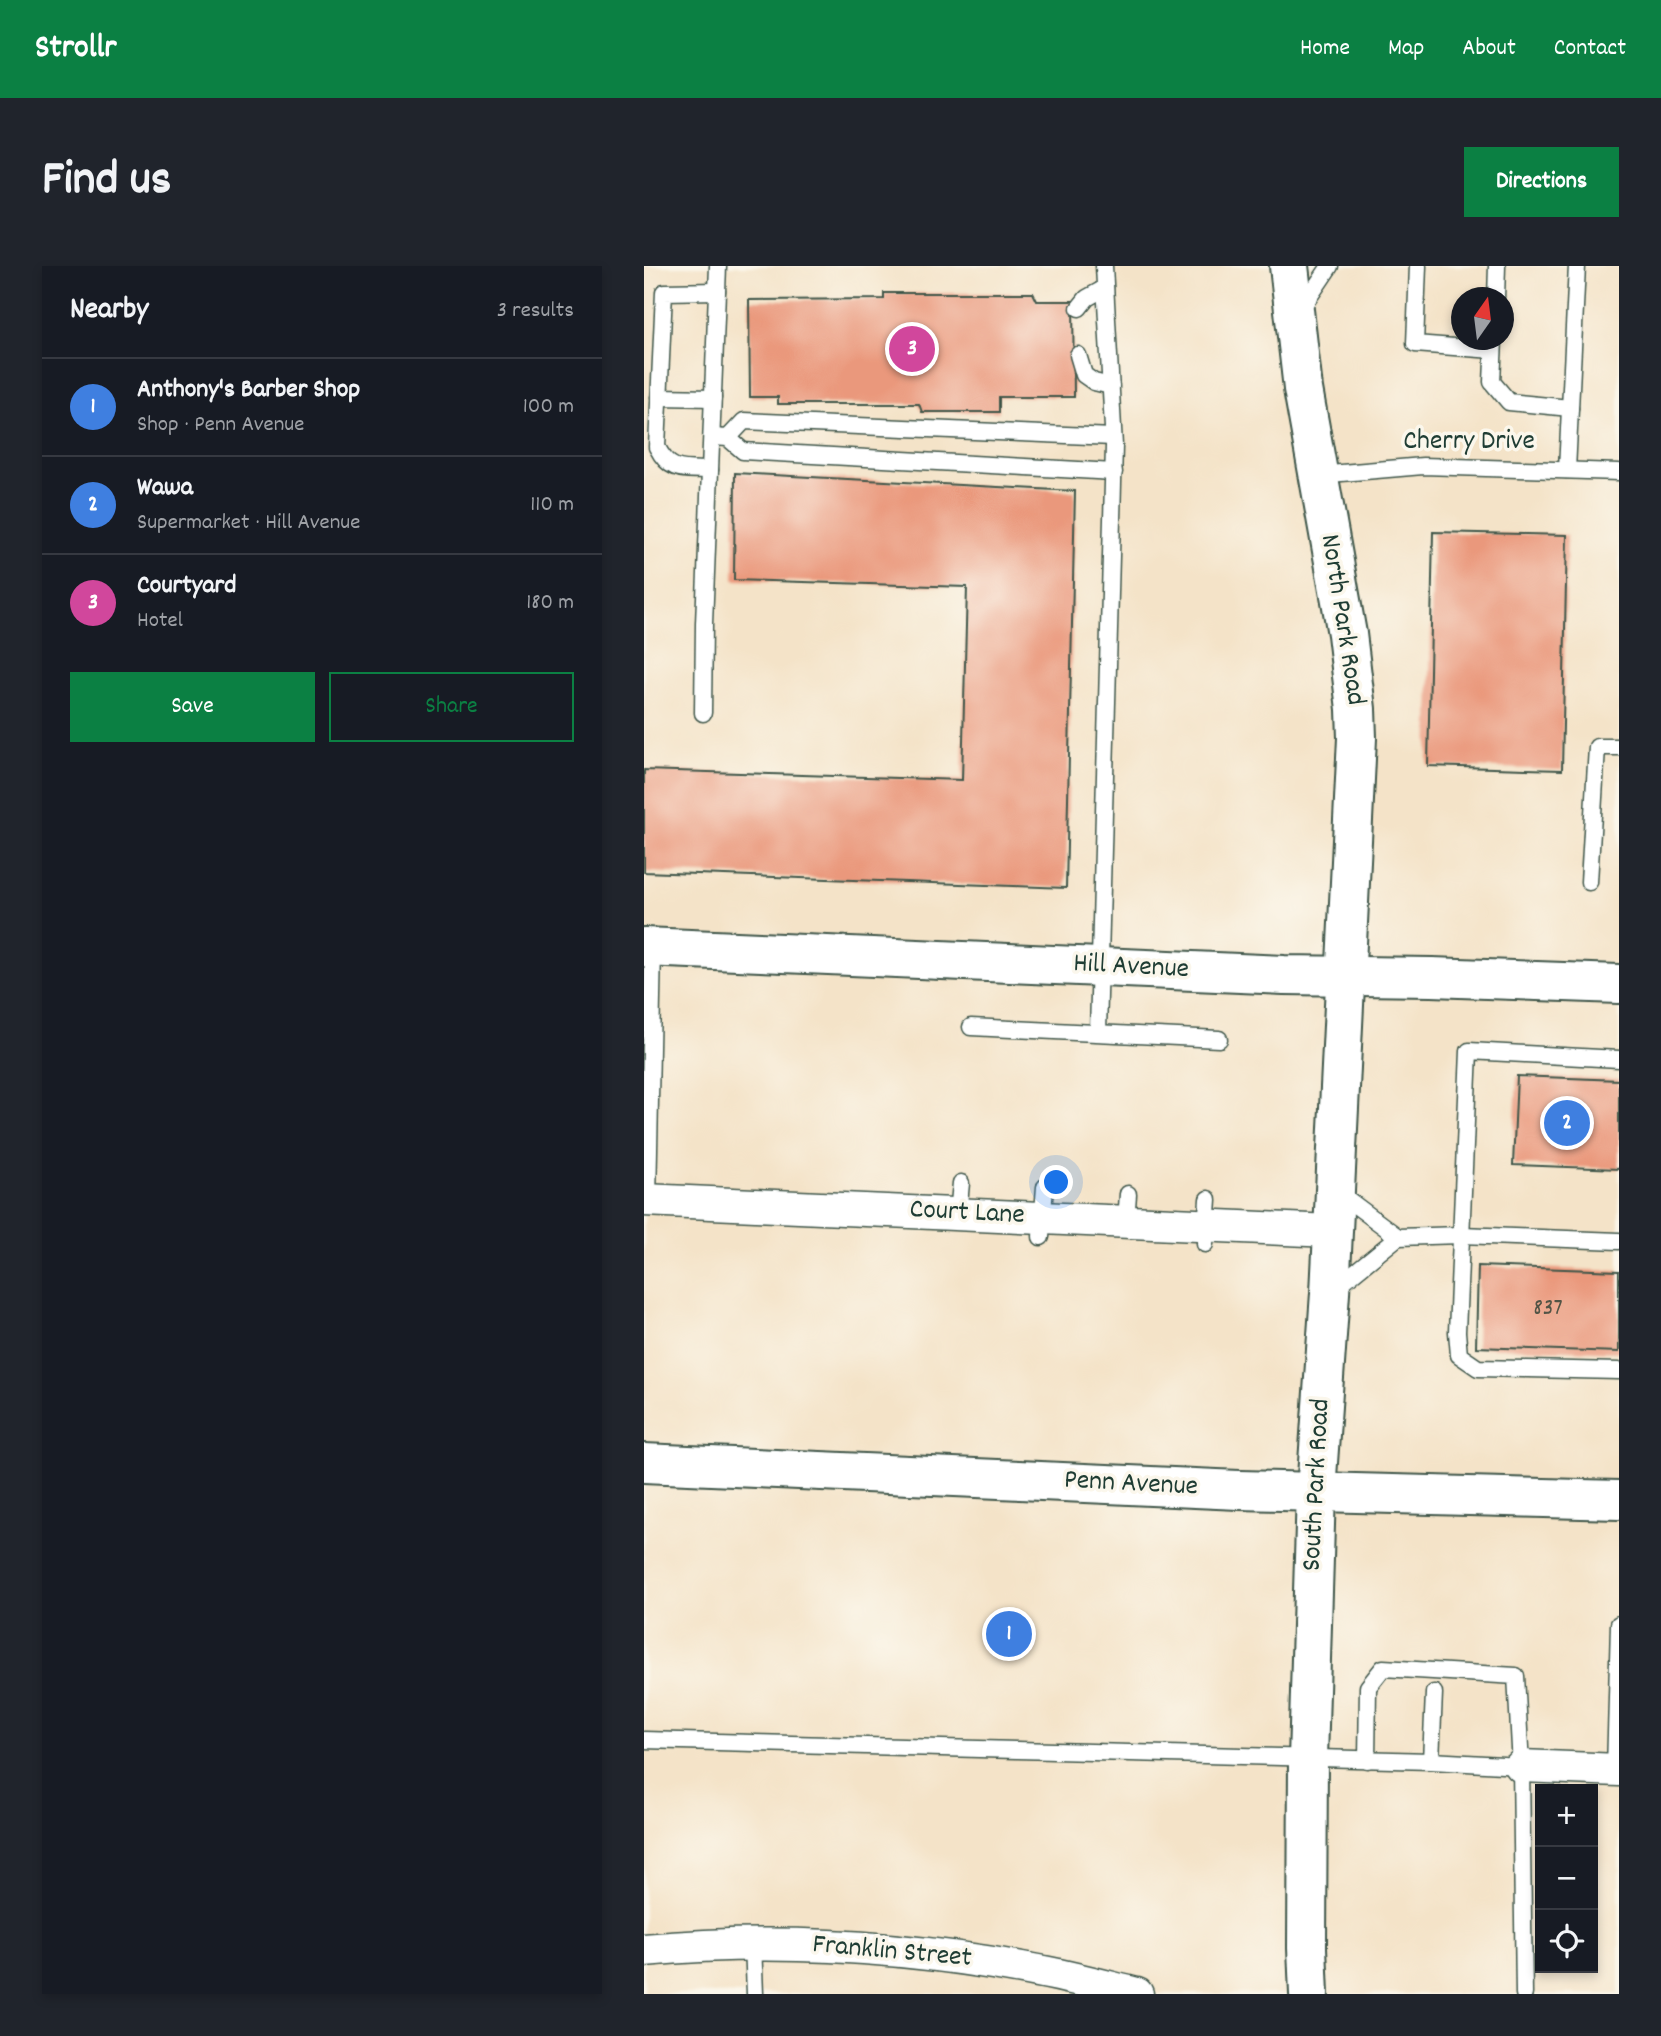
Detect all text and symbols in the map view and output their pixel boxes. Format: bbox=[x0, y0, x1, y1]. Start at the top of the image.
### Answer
text: Strollr bbox=[35, 26, 117, 73]
text: Home bbox=[1300, 32, 1350, 66]
text: Map bbox=[1388, 32, 1424, 66]
text: About bbox=[1462, 32, 1516, 66]
text: Contact bbox=[1554, 32, 1626, 66]
text: Find us bbox=[42, 147, 171, 217]
button: Directions bbox=[1464, 147, 1619, 217]
north arrow bbox=[1451, 287, 1514, 350]
text: Nearby bbox=[70, 290, 148, 333]
text: 3 results bbox=[497, 295, 574, 328]
pin: 3 bbox=[889, 323, 935, 375]
text: Anthony's Barber Shop bbox=[137, 372, 360, 409]
text: 1 bbox=[90, 391, 96, 424]
text: 100 m bbox=[523, 391, 574, 424]
text: Shop · Penn Avenue bbox=[137, 409, 304, 442]
street label: Cherry Drive bbox=[1403, 423, 1535, 463]
text: Wawa bbox=[137, 470, 193, 507]
text: 2 bbox=[88, 489, 98, 522]
text: 110 m bbox=[530, 489, 574, 522]
text: Supermarket · Hill Avenue bbox=[137, 507, 360, 540]
street label: North Park Road bbox=[1308, 532, 1374, 708]
text: Courtyard bbox=[137, 568, 236, 605]
text: 3 bbox=[88, 587, 98, 620]
text: 180 m bbox=[526, 587, 574, 620]
text: Hotel bbox=[137, 605, 183, 638]
button: Save bbox=[70, 672, 315, 742]
button: Share bbox=[329, 672, 574, 742]
street label: Hill Avenue bbox=[1072, 945, 1190, 991]
pin: 2 bbox=[1544, 1097, 1590, 1149]
your location bbox=[1039, 1165, 1073, 1199]
street label: Court Lane bbox=[908, 1191, 1026, 1237]
house number: 837 bbox=[1533, 1292, 1563, 1326]
street label: South Park Road bbox=[1294, 1398, 1342, 1572]
street label: Penn Avenue bbox=[1063, 1462, 1199, 1508]
pin: 1 bbox=[986, 1608, 1032, 1660]
map controls bbox=[1535, 1784, 1598, 1973]
button: + bbox=[1535, 1784, 1598, 1847]
button: − bbox=[1535, 1847, 1598, 1910]
button: locate bbox=[1535, 1910, 1598, 1973]
street label: Franklin Street bbox=[811, 1926, 973, 1980]

